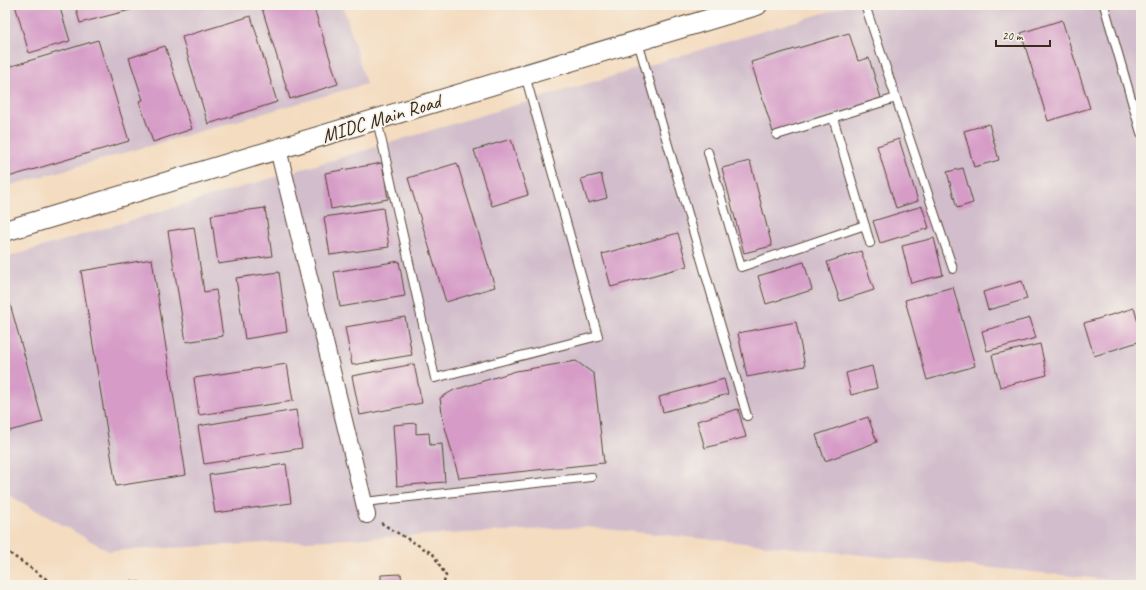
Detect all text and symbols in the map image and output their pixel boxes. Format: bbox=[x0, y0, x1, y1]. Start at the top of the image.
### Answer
scale bar bbox=[996, 22, 1050, 48]
text: 20 m bbox=[1002, 28, 1024, 44]
street label: MIDC Main Road bbox=[319, 88, 447, 148]

